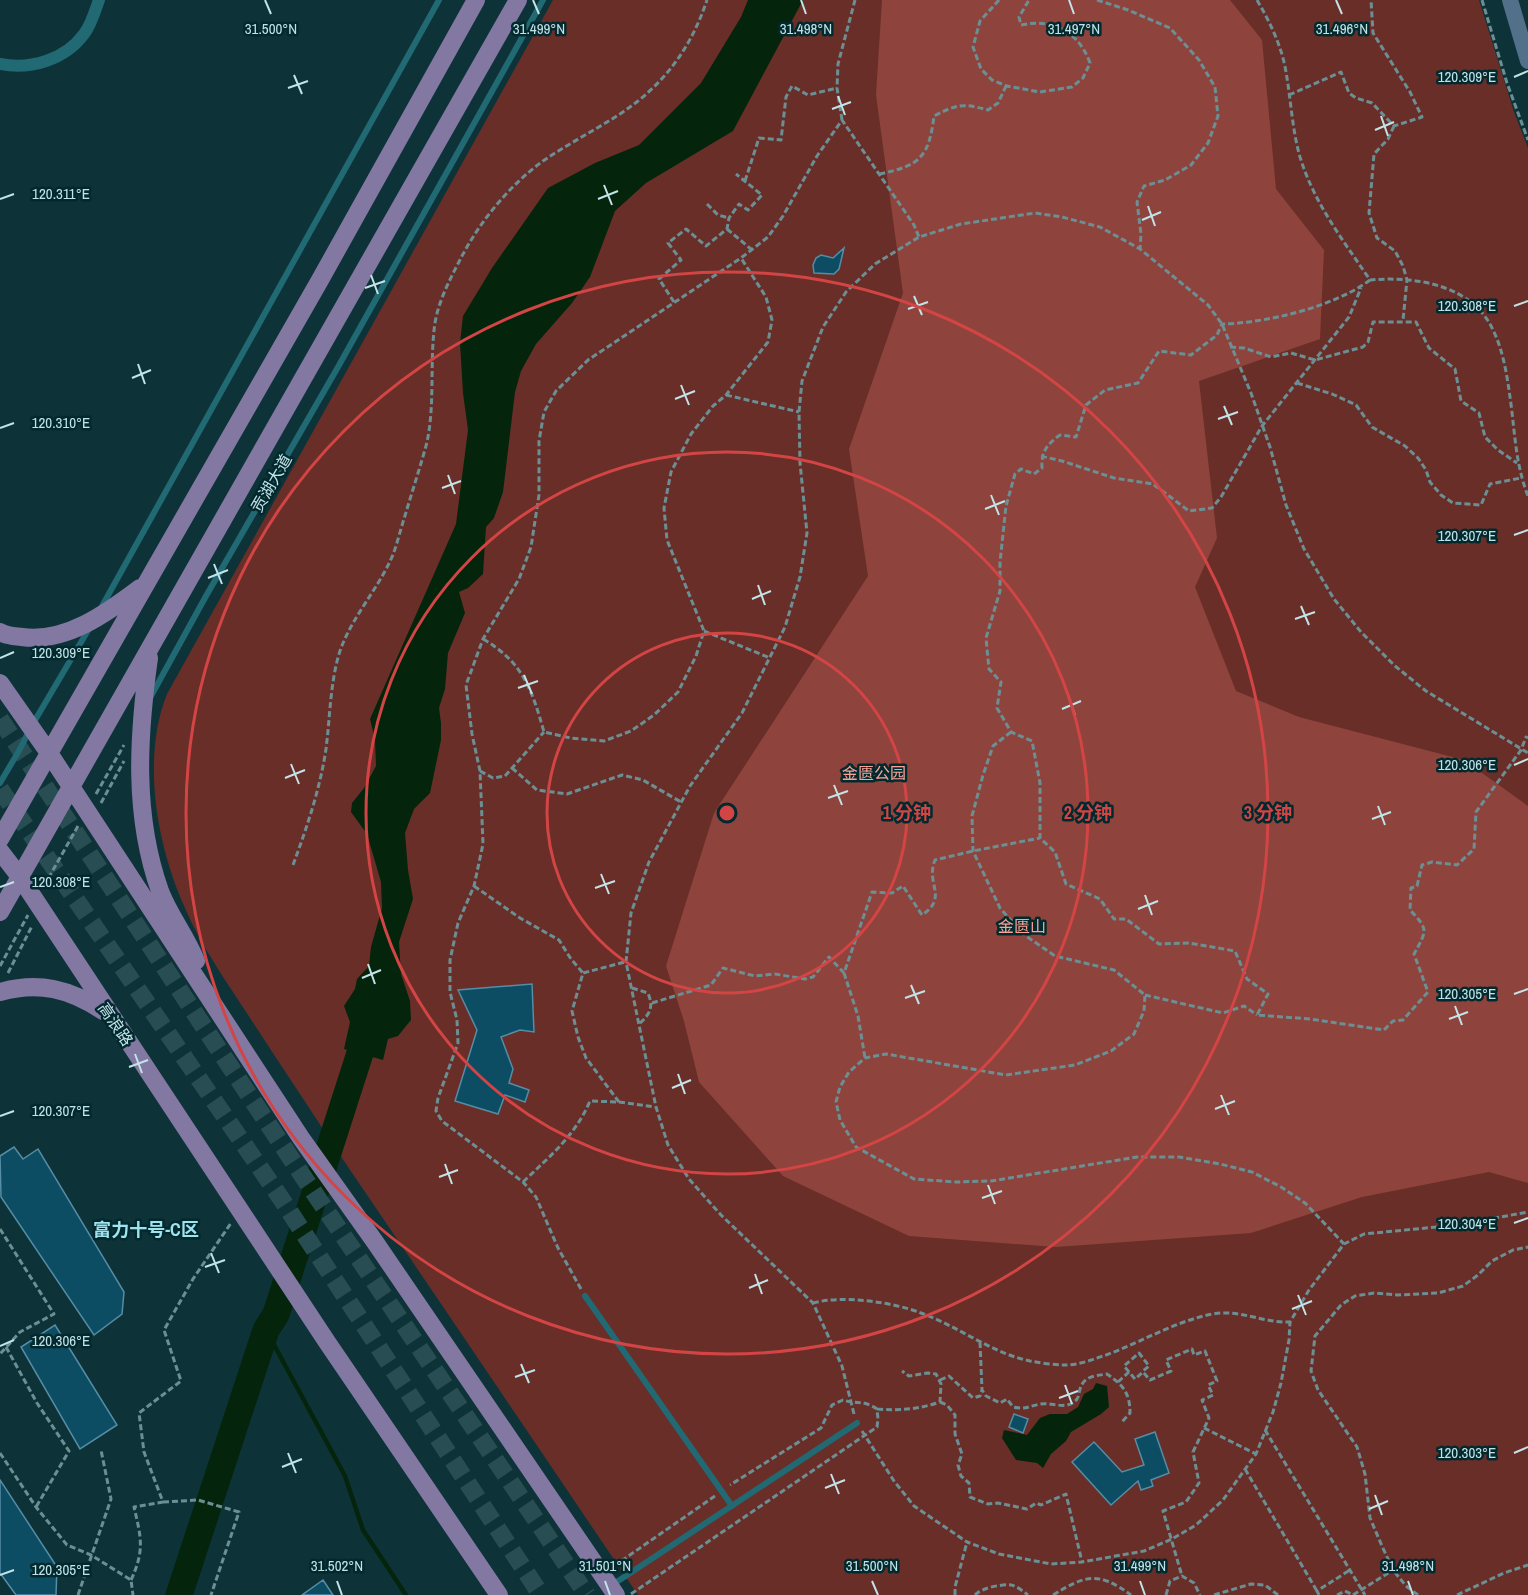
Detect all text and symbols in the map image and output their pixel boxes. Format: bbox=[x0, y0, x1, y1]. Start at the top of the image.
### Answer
text: 31.500°N bbox=[245, 18, 297, 39]
text: 31.499°N bbox=[513, 18, 565, 39]
text: 31.498°N bbox=[780, 18, 832, 39]
text: 31.497°N bbox=[1048, 18, 1100, 39]
text: 31.496°N bbox=[1316, 18, 1368, 39]
text: 120.309°E bbox=[1438, 66, 1496, 87]
text: 120.311°E bbox=[32, 183, 90, 204]
text: 120.308°E bbox=[1438, 295, 1496, 316]
text: 120.310°E bbox=[32, 412, 90, 433]
street label: 贡湖大道 bbox=[245, 450, 297, 516]
text: 120.307°E bbox=[1438, 525, 1496, 546]
text: 120.309°E bbox=[32, 642, 90, 663]
text: 120.306°E bbox=[1438, 754, 1496, 775]
park label: 金匮公园 bbox=[842, 762, 906, 784]
text: 1 分钟 bbox=[883, 800, 931, 825]
text: 2 分钟 bbox=[1064, 800, 1112, 825]
text: 3 分钟 bbox=[1244, 800, 1292, 825]
centre of rings bbox=[717, 803, 737, 823]
text: 120.308°E bbox=[32, 871, 90, 892]
park label: 金匮山 bbox=[998, 915, 1046, 937]
text: 120.305°E bbox=[1438, 983, 1496, 1004]
street label: 高浪路 bbox=[93, 998, 139, 1050]
text: 120.307°E bbox=[32, 1100, 90, 1121]
text: 120.304°E bbox=[1438, 1213, 1496, 1234]
district label: 富力十号-C区 bbox=[93, 1217, 199, 1242]
text: 120.306°E bbox=[32, 1330, 90, 1351]
text: 120.303°E bbox=[1438, 1442, 1496, 1463]
text: 31.502°N bbox=[311, 1555, 363, 1576]
text: 31.501°N bbox=[579, 1555, 631, 1576]
text: 31.500°N bbox=[846, 1555, 898, 1576]
text: 31.499°N bbox=[1114, 1555, 1166, 1576]
text: 31.498°N bbox=[1382, 1555, 1434, 1576]
text: 120.305°E bbox=[32, 1559, 90, 1580]

